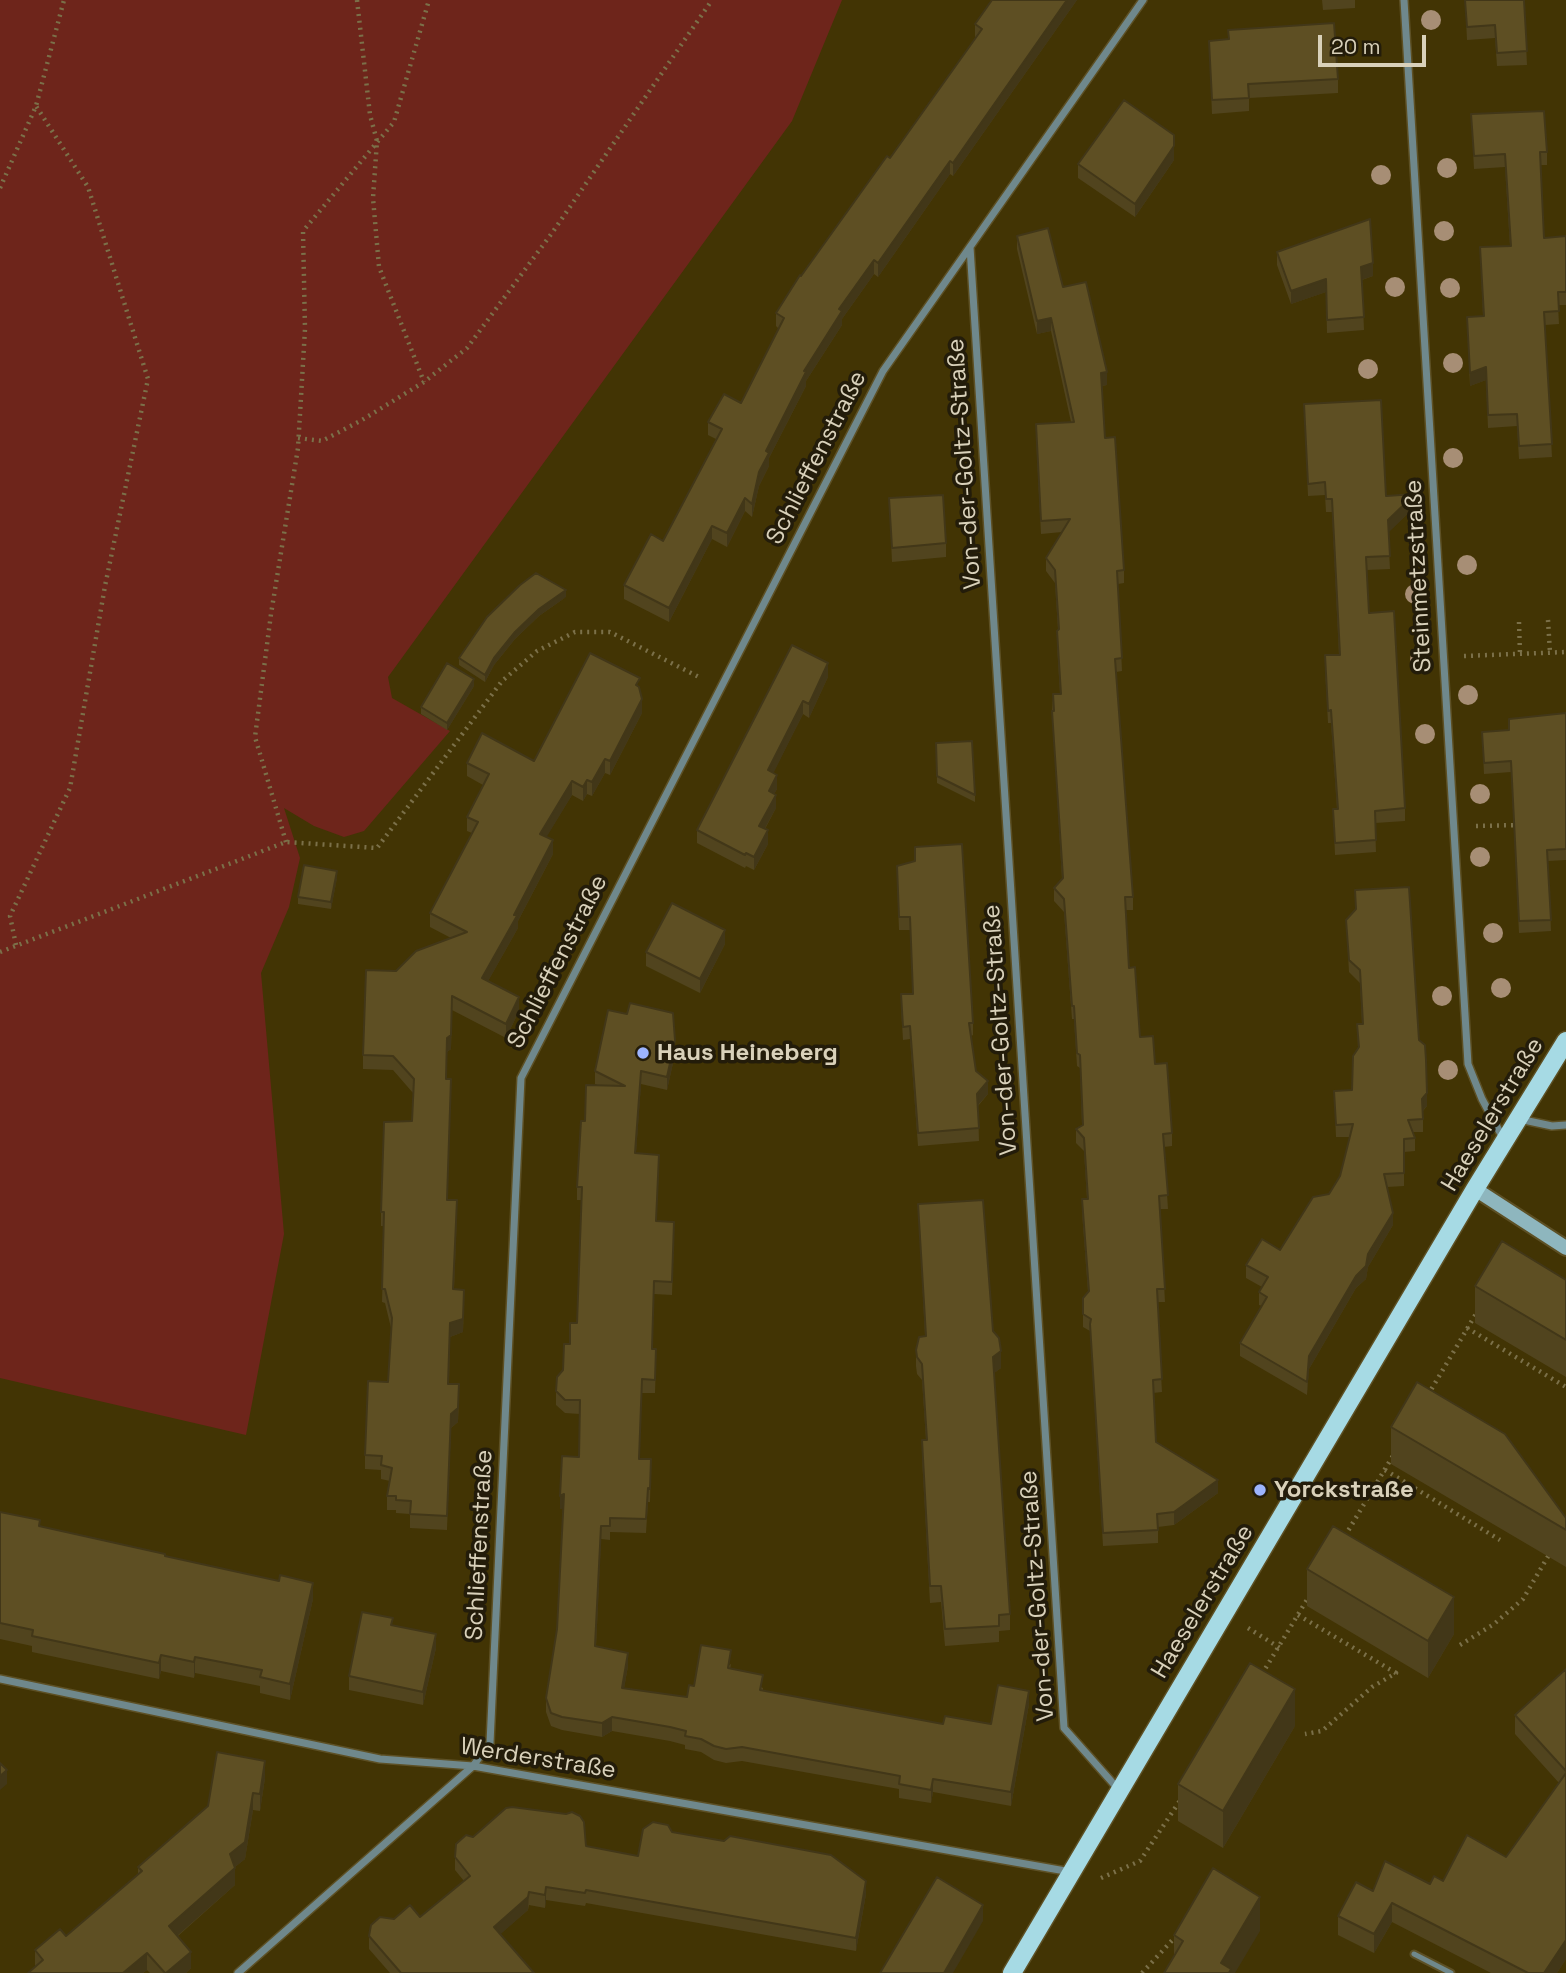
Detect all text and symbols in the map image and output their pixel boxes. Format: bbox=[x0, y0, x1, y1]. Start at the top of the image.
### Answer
scale bar bbox=[1321, 21, 1430, 65]
text: 20 m bbox=[1331, 33, 1381, 60]
street label: Von-der-Goltz-Straße bbox=[942, 338, 988, 590]
street label: Schlieffenstraße bbox=[761, 366, 873, 550]
street label: Steinmetzstraße bbox=[1400, 479, 1438, 673]
street label: Schlieffenstraße bbox=[502, 870, 614, 1054]
street label: Von-der-Goltz-Straße bbox=[978, 904, 1024, 1156]
street label: Haeselerstraße bbox=[1436, 1033, 1550, 1197]
place label: Haus Heineberg bbox=[657, 1039, 838, 1067]
marker: Haus Heineberg bbox=[635, 1045, 651, 1061]
street label: Schlieffenstraße bbox=[461, 1449, 499, 1641]
street label: Von-der-Goltz-Straße bbox=[1015, 1470, 1061, 1722]
place label: Yorckstraße bbox=[1274, 1476, 1414, 1504]
marker: Yorckstraße bbox=[1252, 1482, 1268, 1498]
street label: Haeselerstraße bbox=[1146, 1520, 1260, 1684]
street label: Werderstraße bbox=[458, 1732, 618, 1786]

